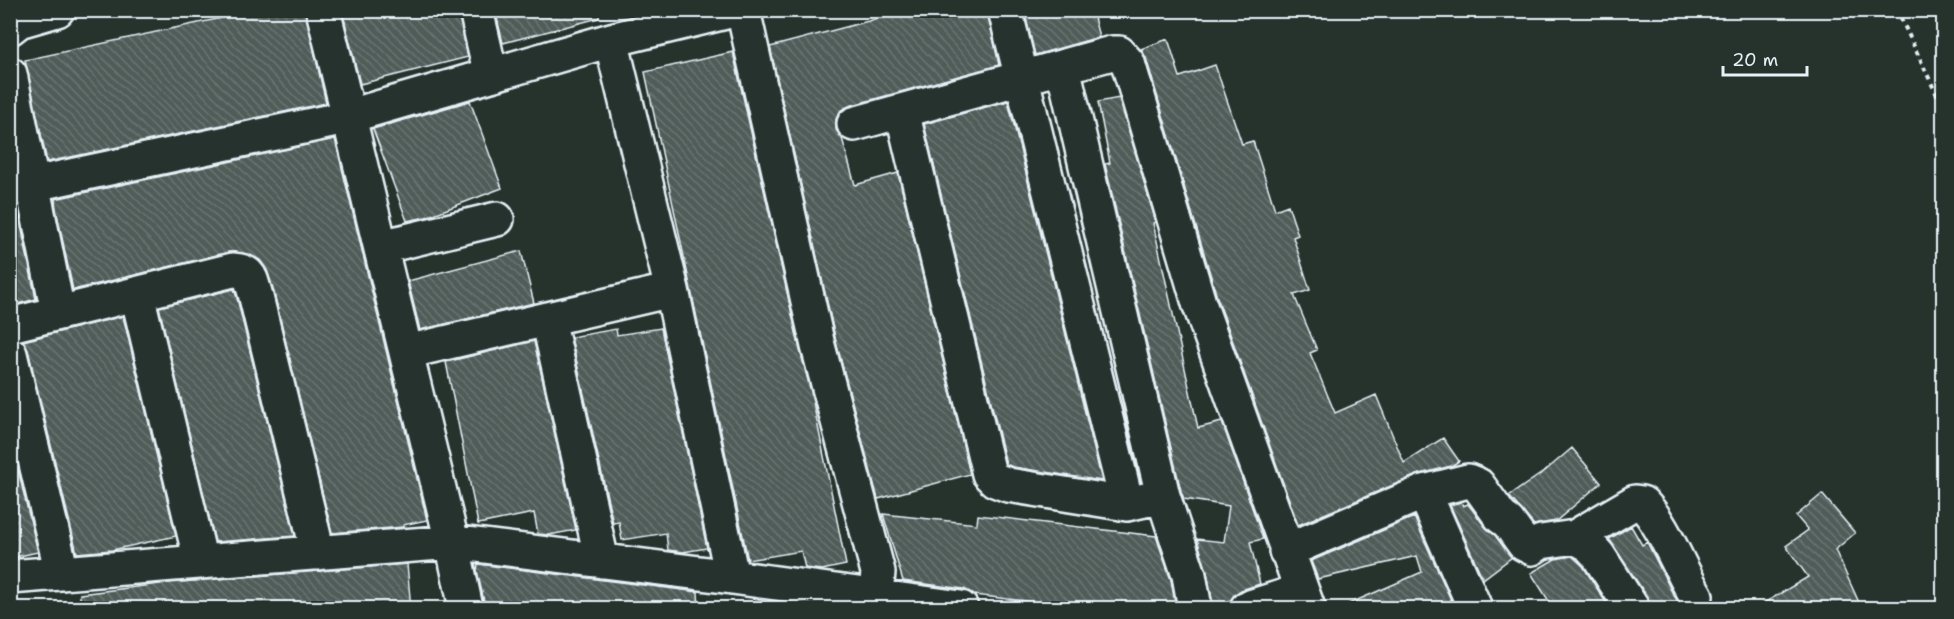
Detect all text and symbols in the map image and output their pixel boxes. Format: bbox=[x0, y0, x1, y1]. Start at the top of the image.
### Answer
scale bar bbox=[1723, 39, 1807, 77]
text: 20 m bbox=[1732, 48, 1778, 72]

